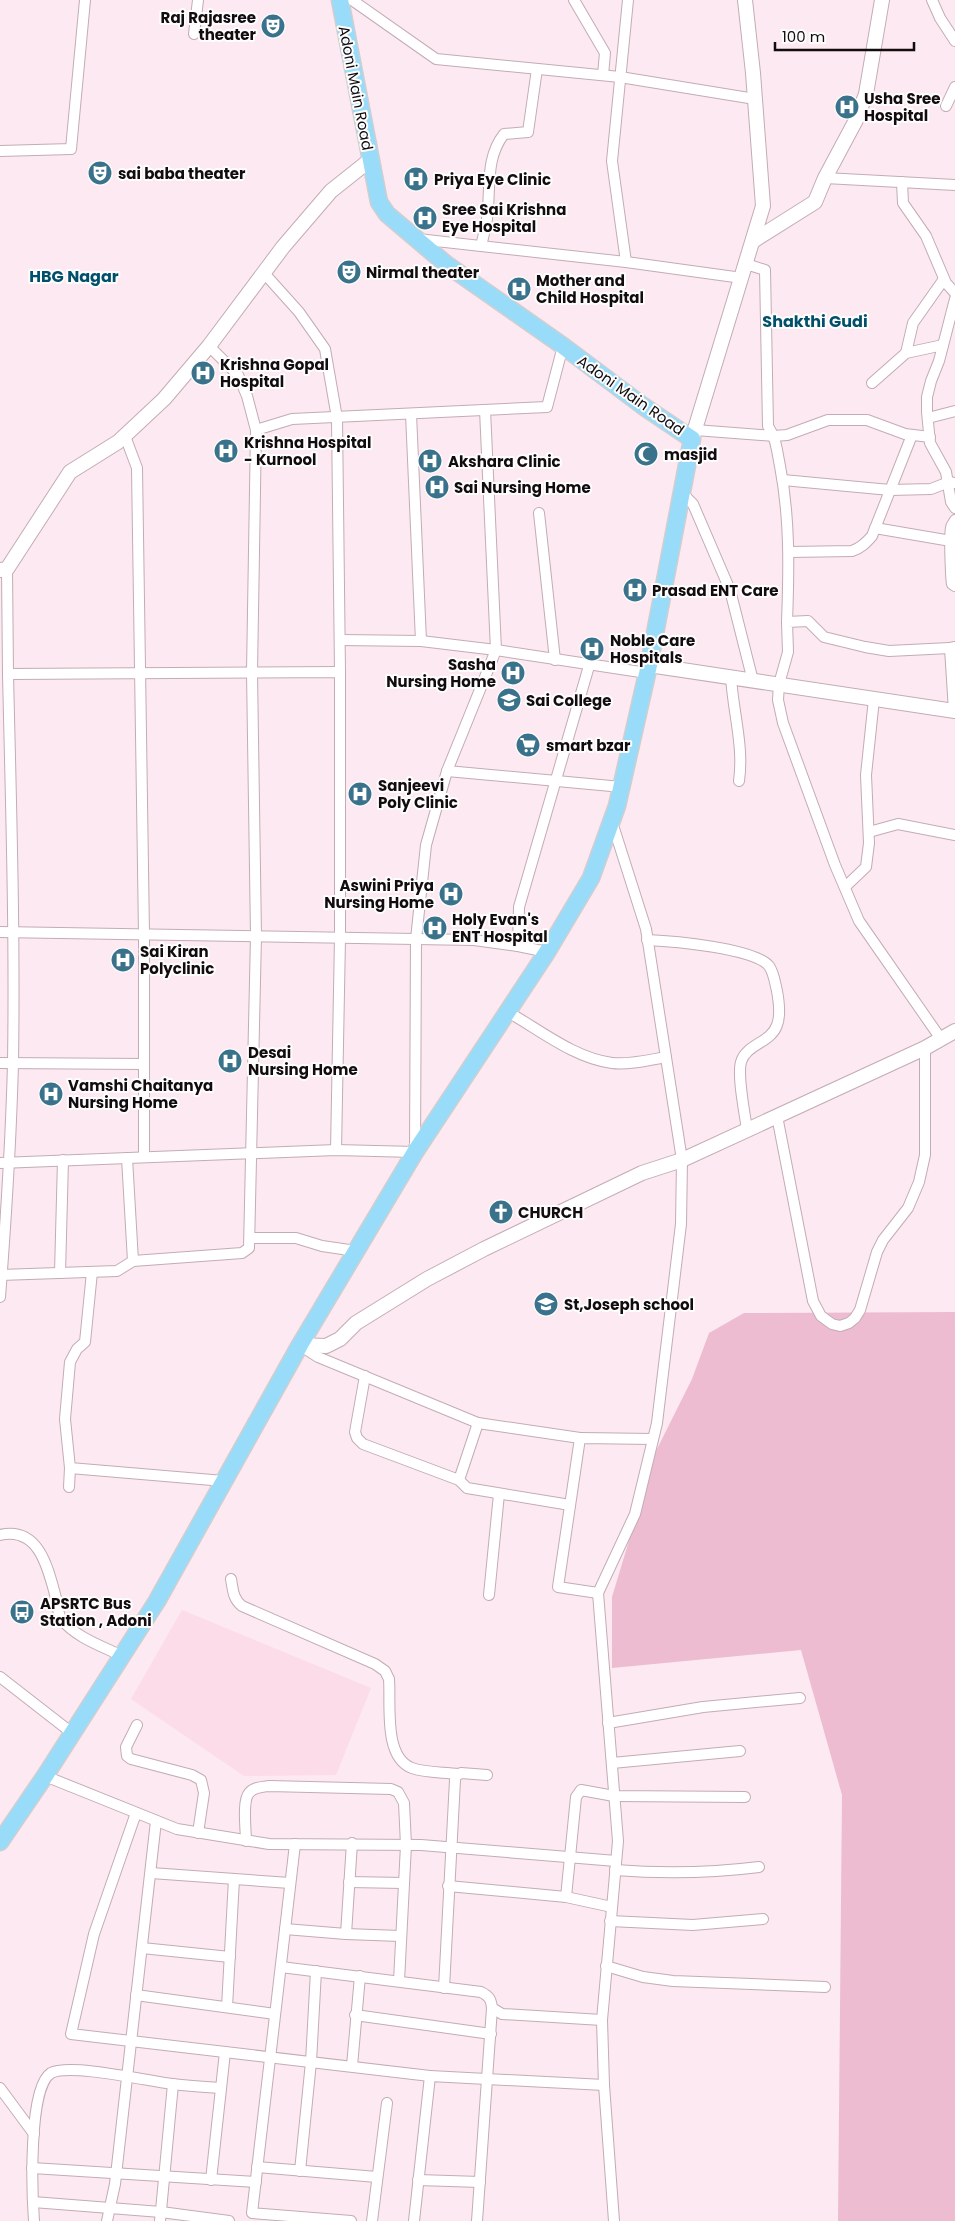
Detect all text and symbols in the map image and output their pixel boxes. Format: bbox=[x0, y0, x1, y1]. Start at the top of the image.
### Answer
place label: Raj Rajasree theater bbox=[161, 7, 257, 45]
theatre icon: Raj Rajasree theater bbox=[260, 13, 286, 39]
scale bar bbox=[775, 20, 914, 52]
street label: Adoni Main Road bbox=[334, 24, 378, 152]
text: 100 m bbox=[782, 26, 825, 47]
place label: Usha Sree Hospital bbox=[864, 88, 941, 126]
hospital icon: Usha Sree Hospital bbox=[834, 94, 860, 120]
theatre icon: sai baba theater bbox=[87, 160, 113, 186]
place label: sai baba theater bbox=[118, 163, 246, 184]
hospital icon: Priya Eye Clinic bbox=[403, 166, 429, 192]
place label: Priya Eye Clinic bbox=[434, 169, 551, 190]
place label: Sree Sai Krishna Eye Hospital bbox=[442, 199, 566, 237]
hospital icon: Sree Sai Krishna Eye Hospital bbox=[412, 205, 438, 231]
theatre icon: Nirmal theater bbox=[336, 259, 362, 285]
place label: Nirmal theater bbox=[366, 262, 480, 283]
district label: HBG Nagar bbox=[29, 265, 119, 288]
place label: Mother and Child Hospital bbox=[536, 270, 644, 308]
hospital icon: Mother and Child Hospital bbox=[506, 276, 532, 302]
district label: Shakthi Gudi bbox=[762, 310, 868, 333]
street label: Adoni Main Road bbox=[573, 350, 689, 440]
place label: Krishna Gopal Hospital bbox=[220, 354, 329, 392]
hospital icon: Krishna Gopal Hospital bbox=[190, 360, 216, 386]
place label: Krishna Hospital - Kurnool bbox=[244, 432, 371, 470]
hospital icon: Krishna Hospital - Kurnool bbox=[213, 438, 239, 464]
mosque icon: masjid bbox=[633, 441, 659, 467]
place label: masjid bbox=[664, 444, 717, 465]
hospital icon: Akshara Clinic bbox=[417, 448, 443, 474]
place label: Akshara Clinic bbox=[448, 451, 561, 472]
hospital icon: Sai Nursing Home bbox=[424, 474, 450, 500]
place label: Sai Nursing Home bbox=[454, 477, 591, 498]
hospital icon: Prasad ENT Care bbox=[622, 577, 648, 603]
place label: Prasad ENT Care bbox=[652, 580, 779, 601]
place label: Noble Care Hospitals bbox=[610, 630, 695, 668]
hospital icon: Noble Care Hospitals bbox=[579, 636, 605, 662]
place label: Sasha Nursing Home bbox=[386, 654, 496, 692]
hospital icon: Sasha Nursing Home bbox=[500, 660, 526, 686]
school or university icon: Sai College bbox=[496, 687, 522, 713]
place label: Sai College bbox=[526, 690, 612, 711]
supermarket icon: smart bzar bbox=[515, 732, 541, 758]
place label: smart bzar bbox=[546, 735, 631, 756]
place label: Sanjeevi Poly Clinic bbox=[378, 775, 458, 813]
hospital icon: Sanjeevi Poly Clinic bbox=[347, 781, 373, 807]
place label: Aswini Priya Nursing Home bbox=[324, 875, 434, 913]
hospital icon: Aswini Priya Nursing Home bbox=[438, 881, 464, 907]
place label: Holy Evan's ENT Hospital bbox=[452, 909, 548, 947]
hospital icon: Holy Evan's ENT Hospital bbox=[422, 915, 448, 941]
place label: Sai Kiran Polyclinic bbox=[140, 941, 214, 979]
hospital icon: Sai Kiran Polyclinic bbox=[110, 947, 136, 973]
place label: Desai Nursing Home bbox=[248, 1042, 358, 1080]
hospital icon: Desai Nursing Home bbox=[217, 1048, 243, 1074]
place label: Vamshi Chaitanya Nursing Home bbox=[68, 1075, 213, 1113]
hospital icon: Vamshi Chaitanya Nursing Home bbox=[38, 1081, 64, 1107]
church icon: CHURCH bbox=[488, 1199, 514, 1225]
place label: CHURCH bbox=[518, 1202, 583, 1223]
school or university icon: St,Joseph school bbox=[533, 1291, 559, 1317]
place label: St,Joseph school bbox=[564, 1294, 694, 1315]
place label: APSRTC Bus Station , Adoni bbox=[40, 1593, 152, 1631]
bus stop icon: APSRTC Bus Station , Adoni bbox=[9, 1599, 35, 1625]

